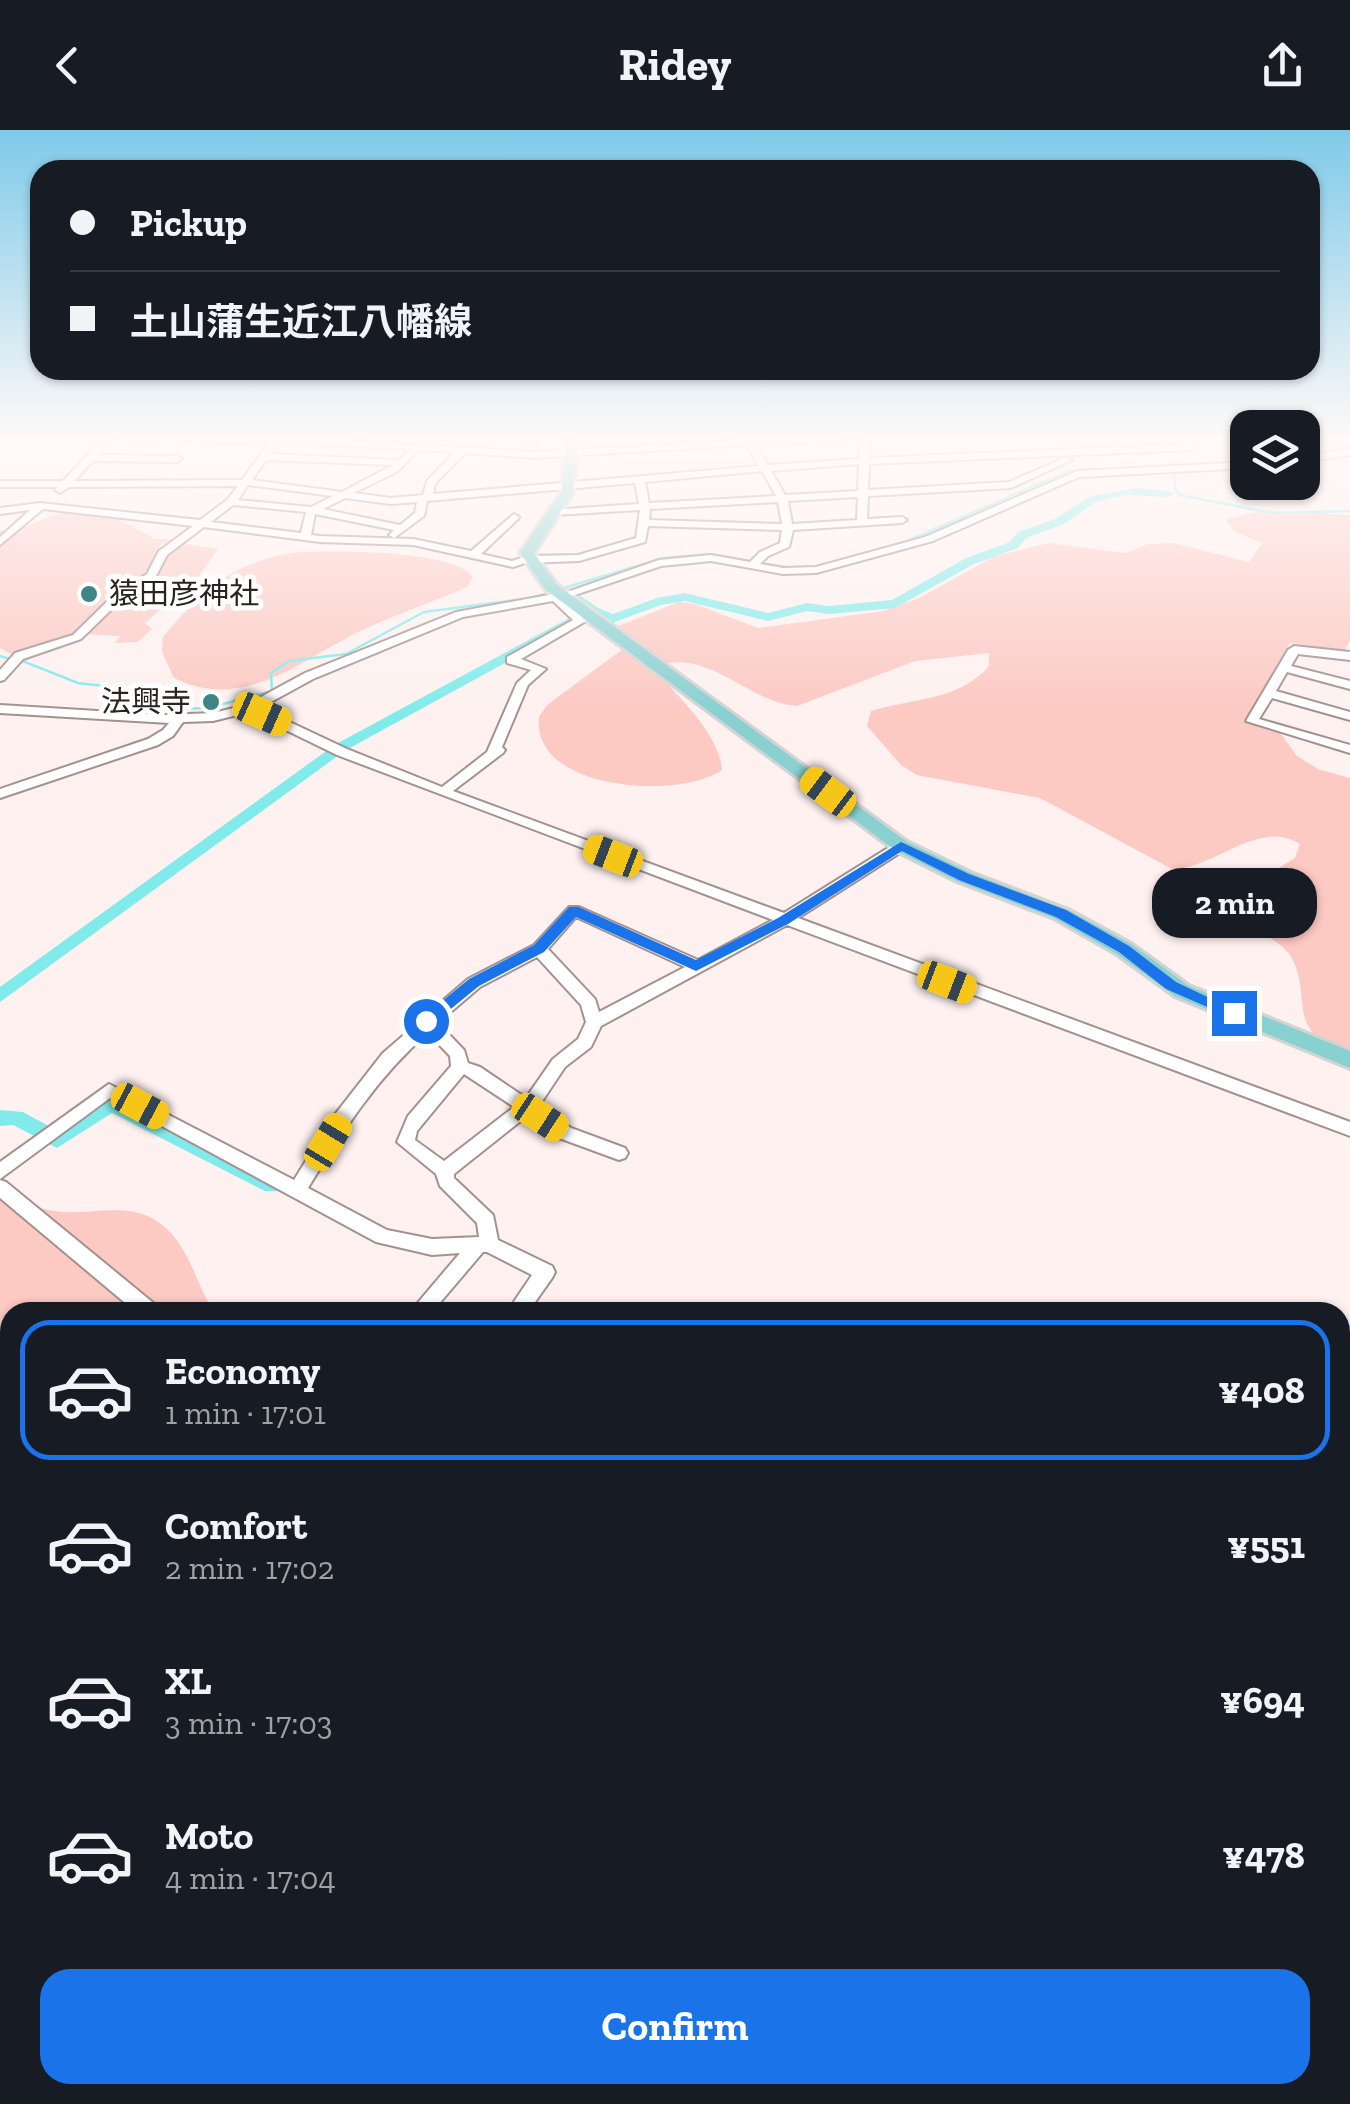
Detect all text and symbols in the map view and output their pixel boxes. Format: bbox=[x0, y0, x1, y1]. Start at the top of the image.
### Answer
icon: back bbox=[40, 38, 95, 93]
text: Ridey bbox=[619, 38, 731, 92]
icon: share bbox=[1255, 38, 1310, 93]
text: Pickup bbox=[130, 200, 247, 246]
text: 土山蒲生近江八幡線 bbox=[130, 299, 472, 345]
map controls bbox=[1230, 410, 1320, 500]
button: layers bbox=[1230, 410, 1320, 500]
place label: 猿田彦神社 bbox=[109, 576, 259, 612]
marker: 猿田彦神社 bbox=[78, 583, 100, 605]
place label: 法興寺 bbox=[101, 684, 191, 720]
car bbox=[228, 688, 296, 740]
marker: 法興寺 bbox=[200, 691, 222, 713]
car bbox=[795, 762, 861, 822]
car bbox=[580, 831, 646, 881]
callout: 2 min bbox=[1152, 868, 1316, 938]
text: 2 min bbox=[1195, 884, 1274, 922]
car bbox=[914, 957, 980, 1007]
route end bbox=[1212, 991, 1257, 1036]
route start bbox=[404, 999, 449, 1044]
car bbox=[106, 1079, 174, 1133]
car bbox=[507, 1088, 573, 1146]
car bbox=[300, 1109, 356, 1175]
icon: car bbox=[45, 1345, 135, 1435]
text: Economy bbox=[165, 1348, 320, 1394]
text: ¥408 bbox=[1218, 1367, 1305, 1413]
text: 1 min · 17:01 bbox=[165, 1394, 326, 1432]
icon: car bbox=[45, 1500, 135, 1590]
text: Comfort bbox=[165, 1503, 307, 1549]
text: ¥551 bbox=[1227, 1522, 1305, 1568]
text: 2 min · 17:02 bbox=[165, 1549, 334, 1587]
icon: car bbox=[45, 1655, 135, 1745]
text: XL bbox=[165, 1658, 212, 1704]
text: ¥694 bbox=[1220, 1677, 1305, 1723]
text: 3 min · 17:03 bbox=[165, 1704, 332, 1742]
icon: car bbox=[45, 1810, 135, 1900]
text: Moto bbox=[165, 1813, 253, 1859]
text: ¥478 bbox=[1222, 1832, 1305, 1878]
text: 4 min · 17:04 bbox=[165, 1859, 336, 1897]
button: Confirm bbox=[40, 1969, 1310, 2084]

